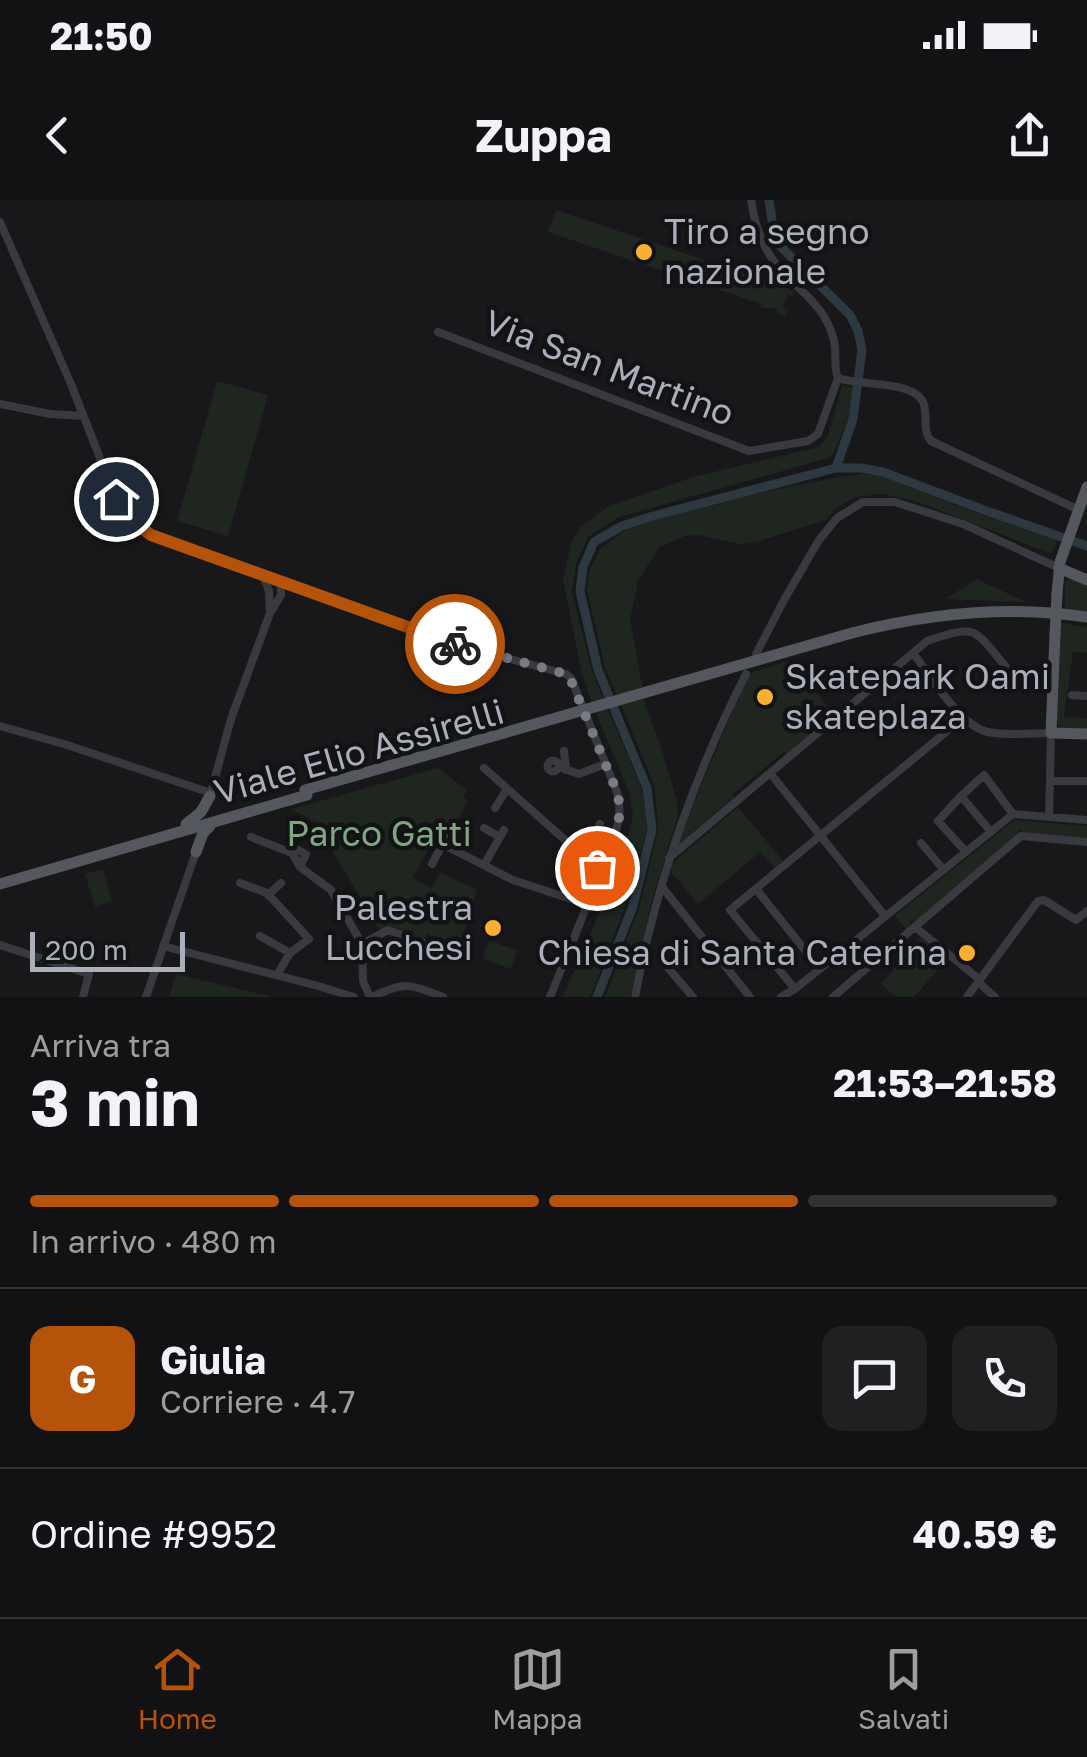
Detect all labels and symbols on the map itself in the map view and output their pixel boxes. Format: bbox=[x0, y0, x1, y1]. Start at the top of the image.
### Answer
place label: Tiro a segno nazionale bbox=[664, 210, 870, 292]
marker: Tiro a segno nazionale bbox=[633, 241, 655, 263]
street label: Via San Martino bbox=[479, 300, 740, 434]
pin bbox=[74, 457, 159, 542]
courier bbox=[405, 594, 505, 694]
place label: Skatepark Oami skateplaza bbox=[785, 655, 1050, 737]
marker: Skatepark Oami skateplaza bbox=[754, 686, 776, 708]
street label: Viale Elio Assirelli bbox=[209, 690, 508, 812]
park label: Parco Gatti bbox=[286, 812, 472, 854]
pin bbox=[555, 826, 640, 911]
place label: Palestra Lucchesi bbox=[325, 886, 473, 968]
marker: Palestra Lucchesi bbox=[482, 917, 504, 939]
scale bar bbox=[30, 927, 185, 971]
place label: Chiesa di Santa Caterina bbox=[538, 931, 947, 973]
marker: Chiesa di Santa Caterina bbox=[956, 942, 978, 964]

